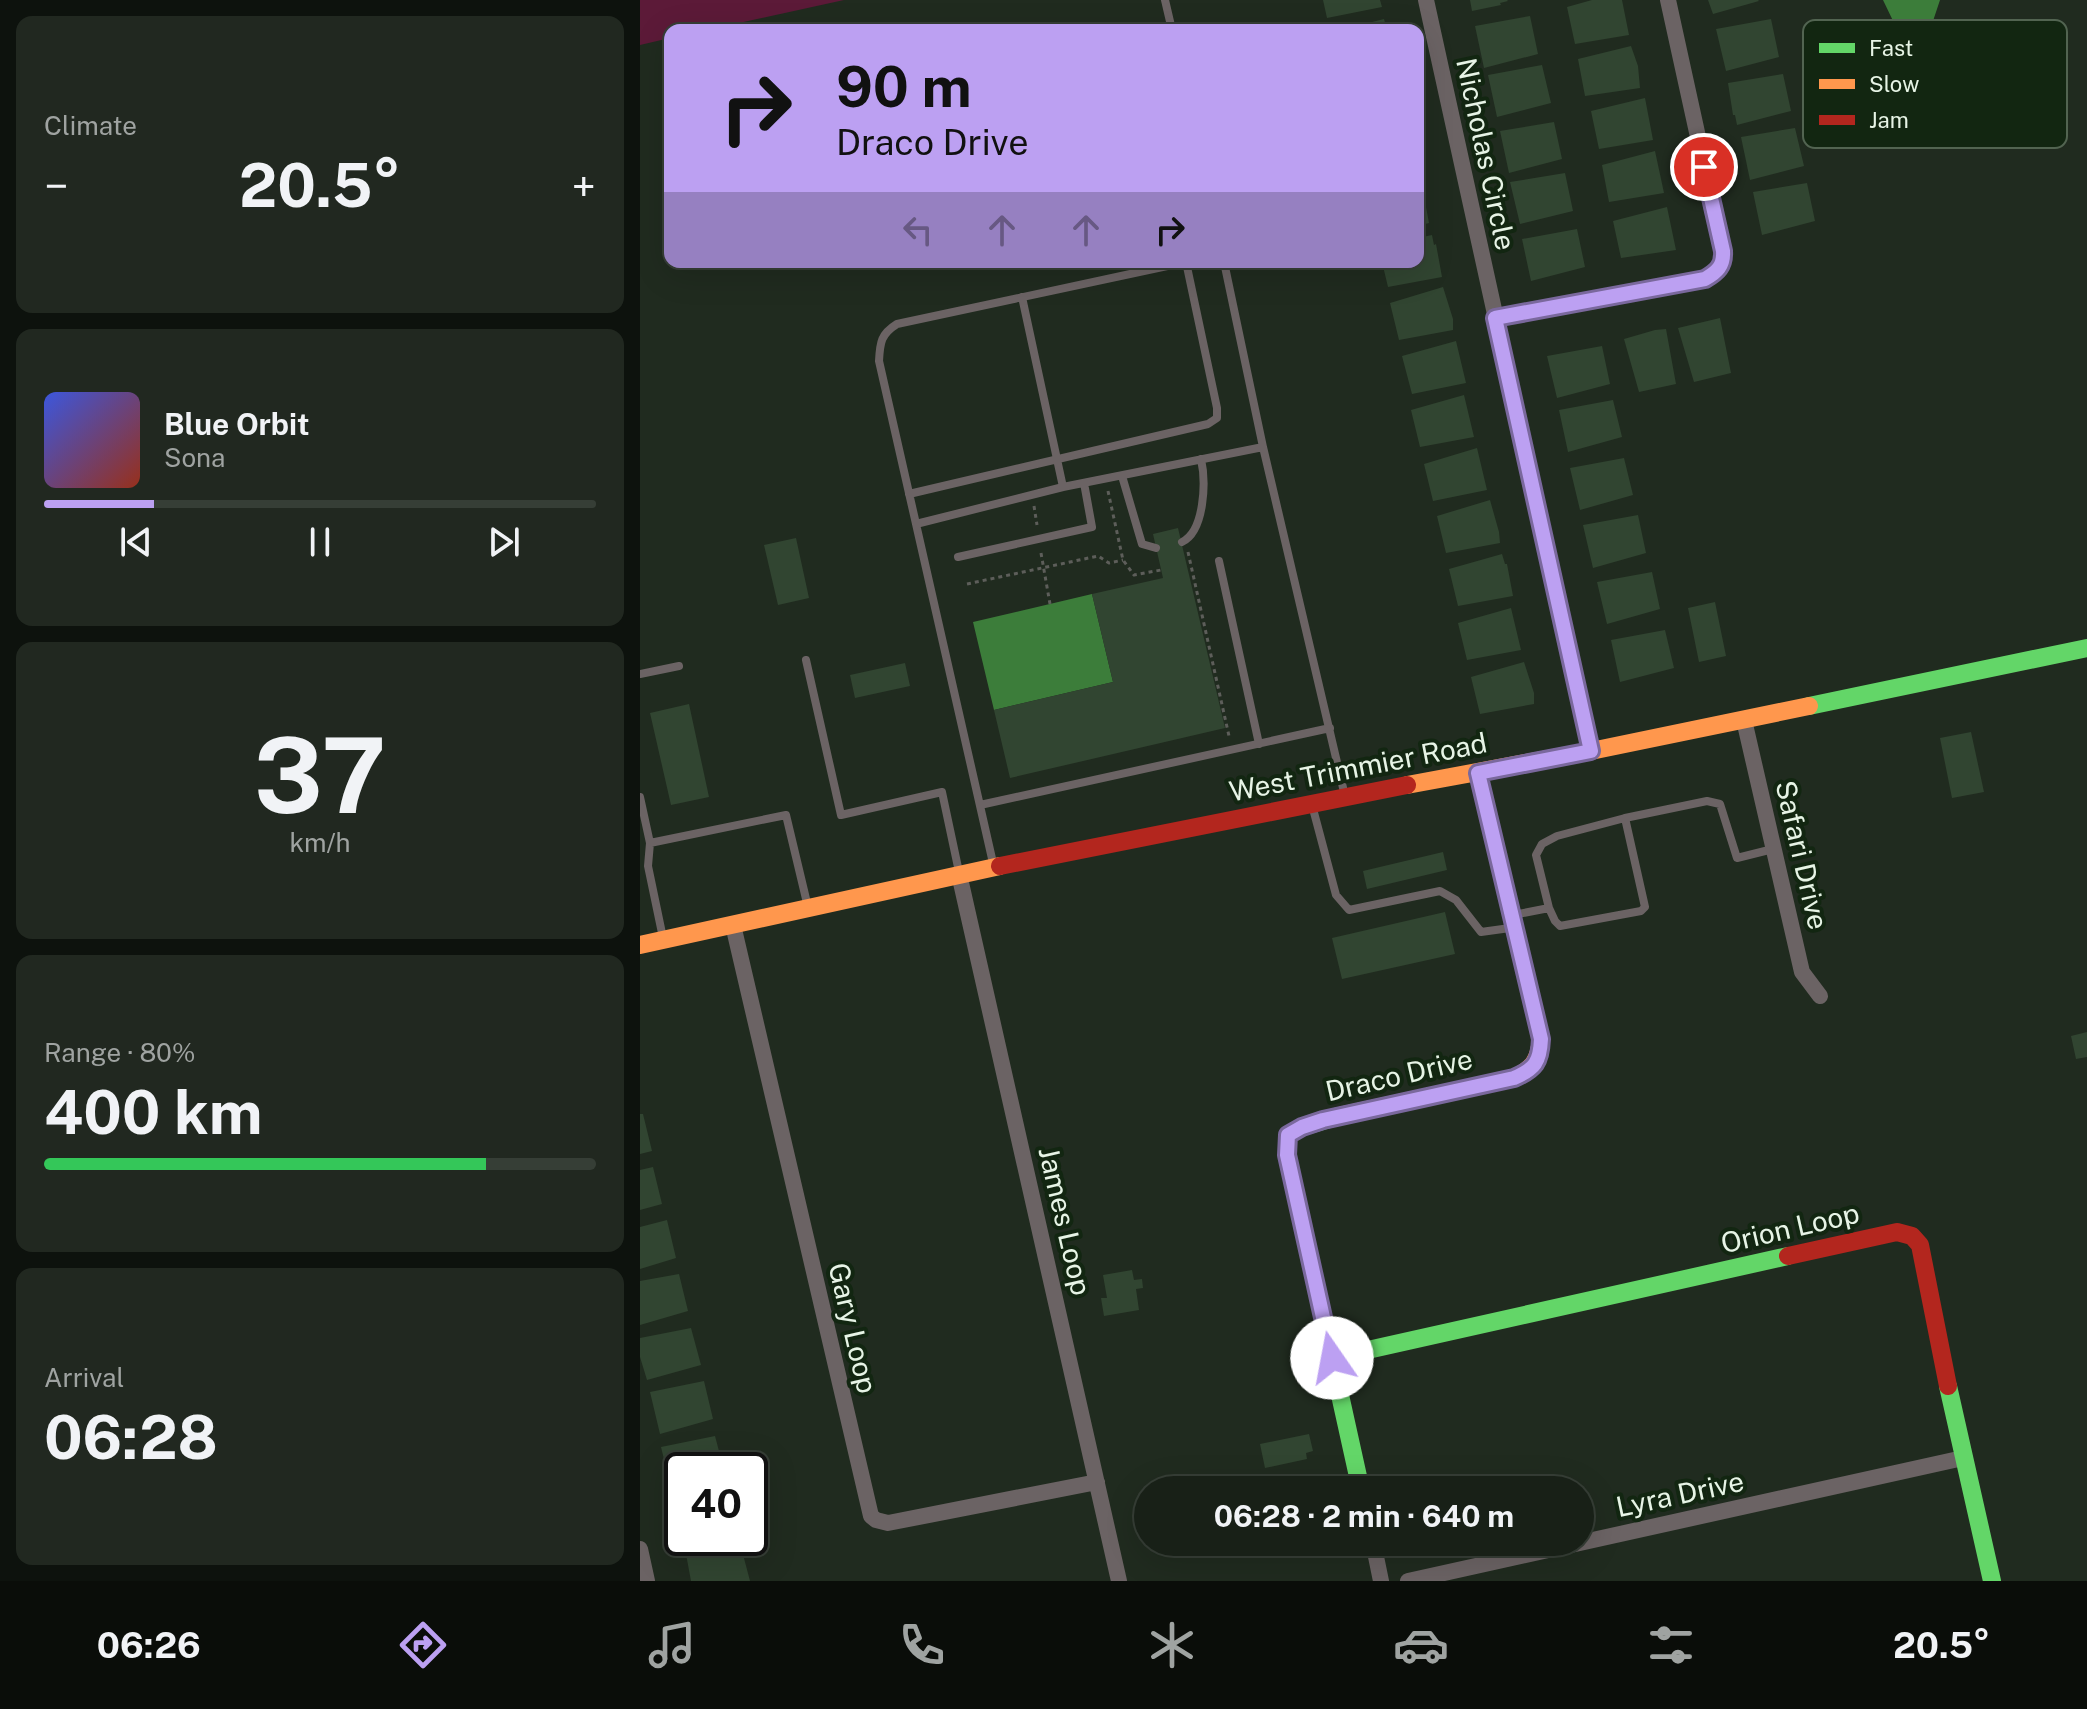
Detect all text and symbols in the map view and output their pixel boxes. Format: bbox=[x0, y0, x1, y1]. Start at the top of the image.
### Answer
legend bbox=[1803, 20, 2067, 148]
text: Fast bbox=[1869, 35, 1913, 61]
text: 90 m bbox=[836, 54, 972, 120]
street label: Nicholas Circle bbox=[1450, 55, 1523, 253]
icon: right bbox=[704, 56, 808, 160]
text: Slow bbox=[1869, 71, 1919, 97]
text: Jam bbox=[1869, 107, 1909, 133]
text: Climate bbox=[44, 110, 137, 141]
text: Draco Drive bbox=[836, 121, 1029, 163]
pin bbox=[1670, 133, 1738, 201]
icon: arrive bbox=[1682, 145, 1726, 189]
text: 20.5° bbox=[239, 150, 401, 221]
text: − bbox=[44, 160, 68, 212]
text: + bbox=[572, 160, 596, 212]
icon: left bbox=[896, 208, 940, 252]
icon: ahead bbox=[980, 208, 1024, 252]
icon: ahead bbox=[1064, 208, 1108, 252]
icon: right bbox=[1148, 208, 1192, 252]
text: Blue Orbit bbox=[164, 406, 310, 442]
text: Sona bbox=[164, 442, 225, 473]
icon: previous bbox=[114, 520, 158, 564]
icon: pause bbox=[298, 520, 342, 564]
icon: next bbox=[482, 520, 526, 564]
text: 37 bbox=[254, 714, 386, 836]
street label: West Trimmier Road bbox=[1226, 725, 1490, 808]
street label: Safari Drive bbox=[1769, 777, 1836, 933]
text: km/h bbox=[289, 827, 351, 858]
text: Range · 80% bbox=[44, 1037, 196, 1068]
street label: Draco Drive bbox=[1322, 1042, 1476, 1107]
text: 400 km bbox=[44, 1077, 263, 1148]
street label: James Loop bbox=[1032, 1144, 1099, 1298]
street label: Orion Loop bbox=[1717, 1196, 1862, 1259]
street label: Gary Loop bbox=[822, 1259, 885, 1396]
position arrow bbox=[1290, 1316, 1374, 1400]
text: Arrival bbox=[44, 1362, 124, 1393]
text: 06:28 bbox=[44, 1402, 218, 1473]
speed limit sign: 40 bbox=[664, 1452, 768, 1556]
street label: Lyra Drive bbox=[1613, 1464, 1747, 1523]
text: 06:28 · 2 min · 640 m bbox=[1214, 1498, 1514, 1534]
icon: directions bbox=[395, 1617, 451, 1673]
icon: music bbox=[644, 1617, 700, 1673]
icon: phone bbox=[894, 1617, 950, 1673]
icon: climate bbox=[1144, 1617, 1200, 1673]
icon: car bbox=[1393, 1617, 1449, 1673]
icon: filters bbox=[1643, 1617, 1699, 1673]
text: 06:26 bbox=[97, 1624, 201, 1666]
text: 20.5° bbox=[1893, 1624, 1990, 1666]

